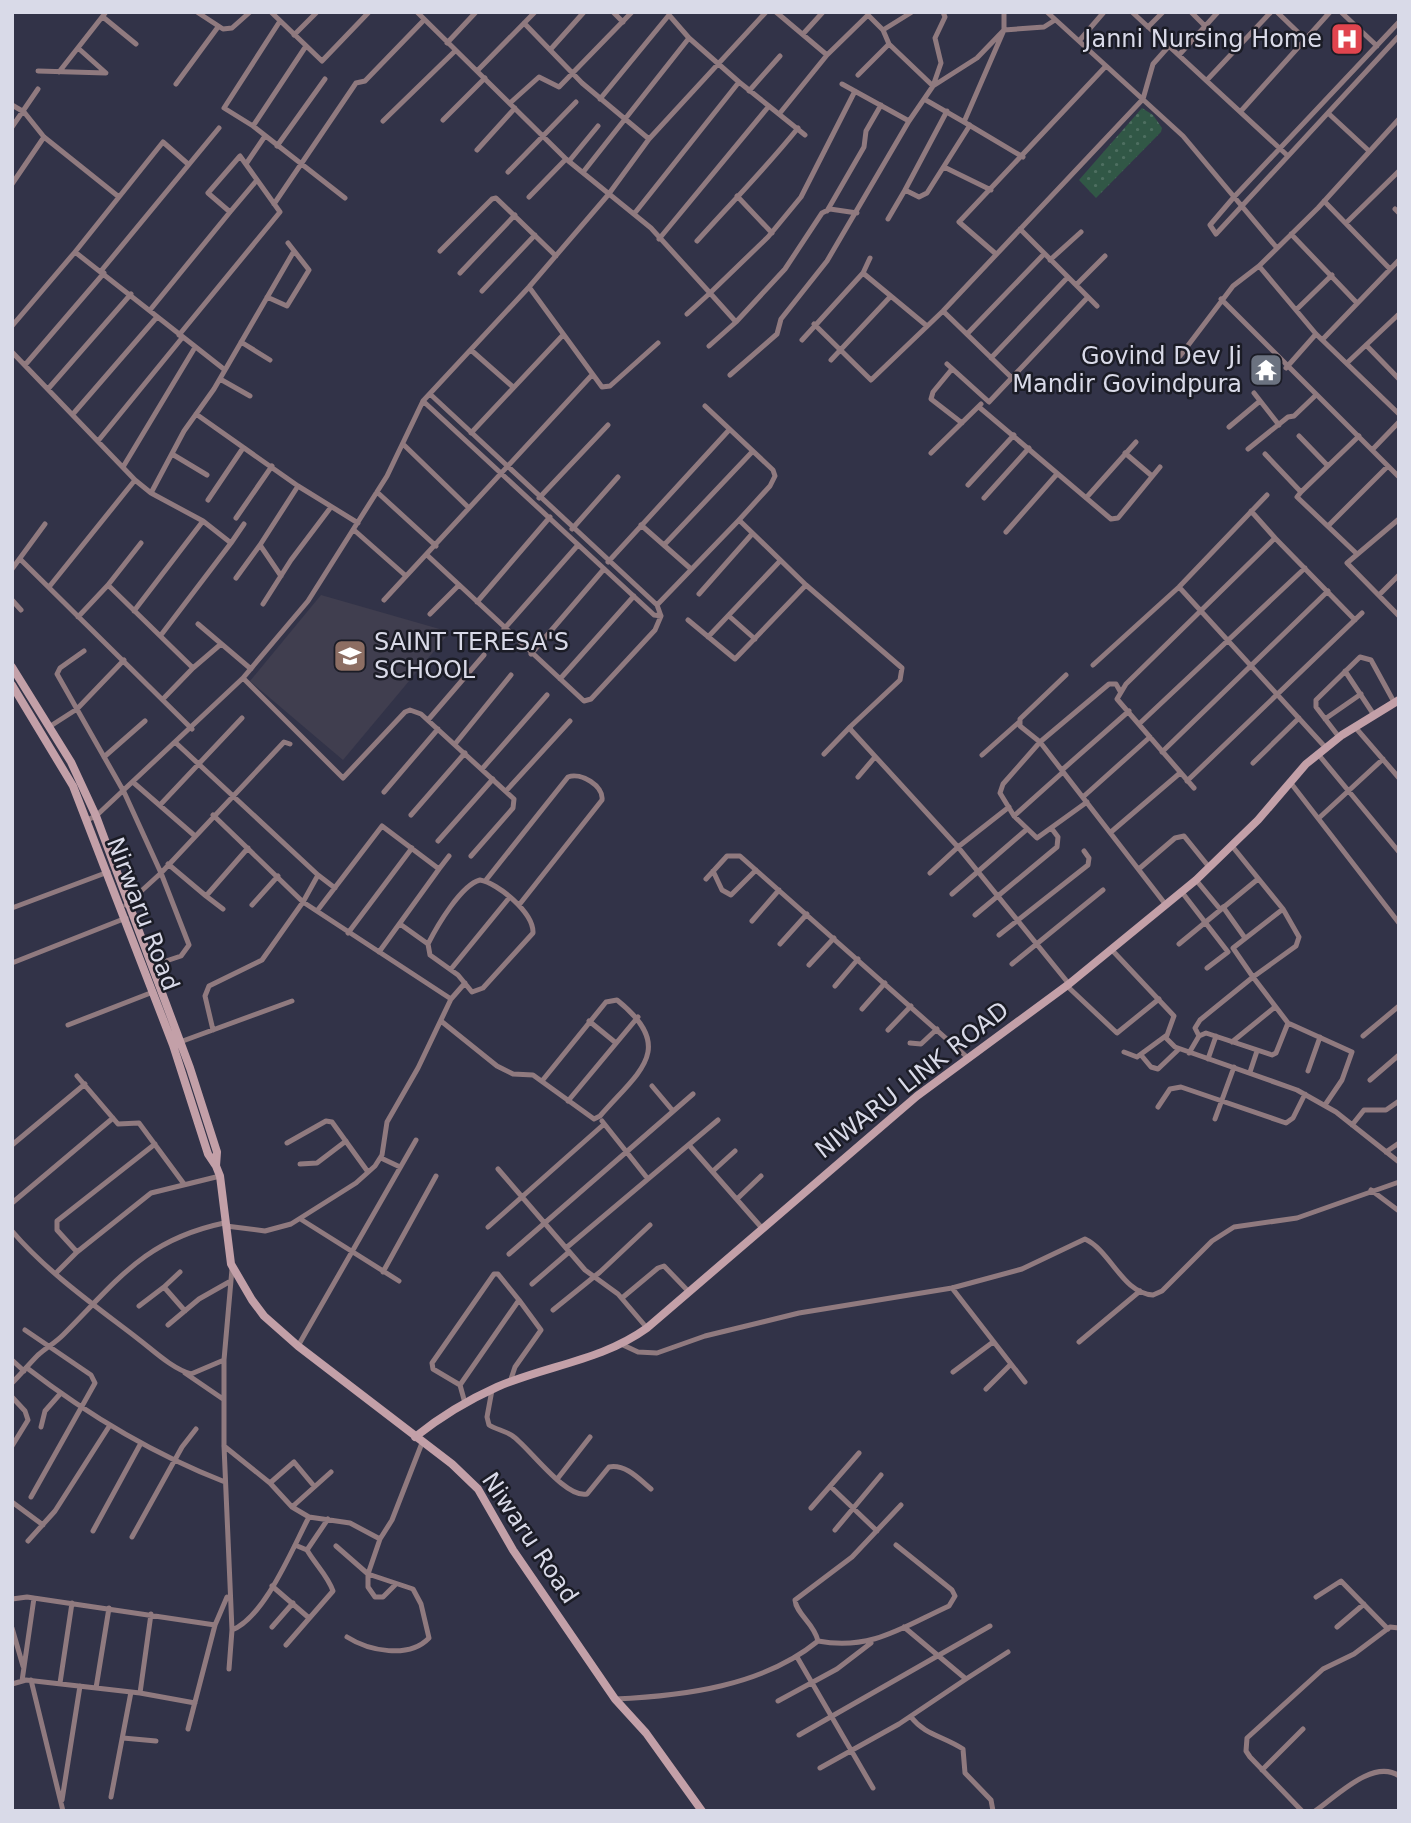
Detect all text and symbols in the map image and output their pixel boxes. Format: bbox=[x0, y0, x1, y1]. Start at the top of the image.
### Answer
hospital icon: Janni Nursing Home bbox=[1328, 20, 1366, 58]
place label: Janni Nursing Home bbox=[1082, 25, 1322, 53]
place label: Govind Dev Ji Mandir Govindpura bbox=[1012, 342, 1242, 398]
temple icon: Govind Dev Ji Mandir Govindpura bbox=[1247, 351, 1285, 389]
place label: SAINT TERESA'S SCHOOL bbox=[374, 628, 569, 684]
school or university icon: SAINT TERESA'S SCHOOL bbox=[331, 637, 369, 675]
street label: Nirwaru Road bbox=[101, 833, 185, 995]
street label: NIWARU LINK ROAD bbox=[810, 996, 1014, 1164]
street label: Niwaru Road bbox=[476, 1467, 584, 1609]

